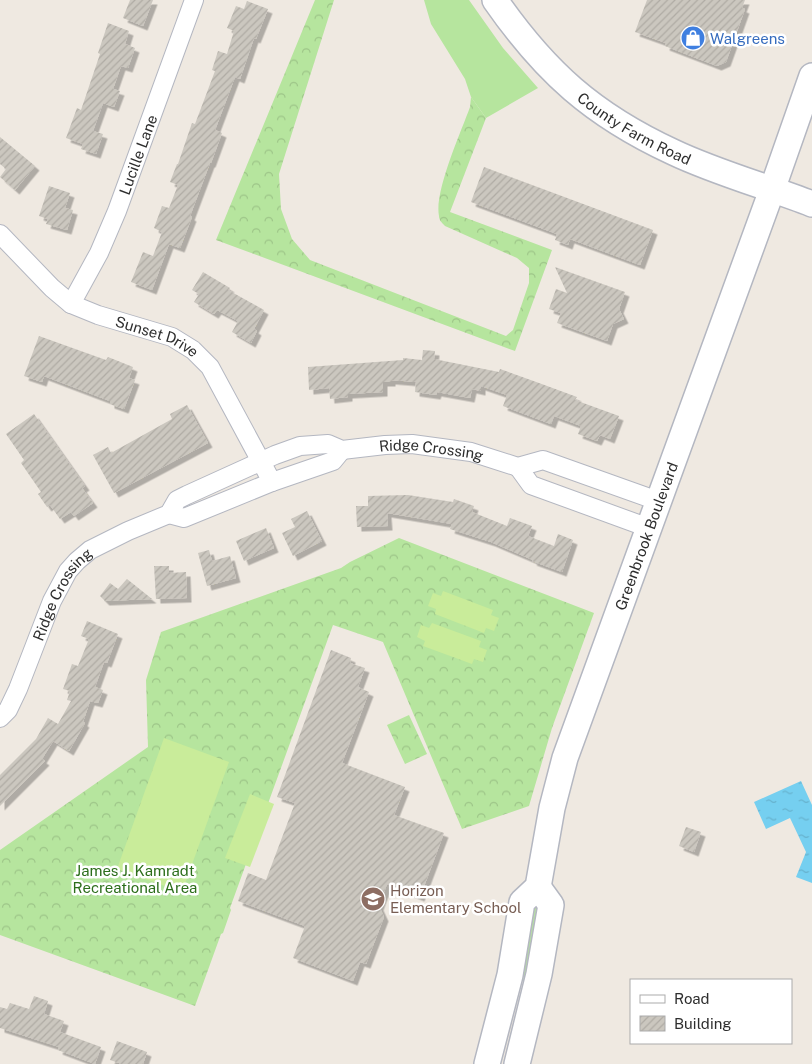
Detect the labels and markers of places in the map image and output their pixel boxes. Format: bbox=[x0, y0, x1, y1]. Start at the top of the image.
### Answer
shop icon: Walgreens bbox=[680, 25, 706, 51]
place label: Walgreens bbox=[710, 30, 785, 47]
place label: Horizon Elementary School bbox=[390, 882, 522, 916]
school or university icon: Horizon Elementary School bbox=[360, 886, 386, 912]

